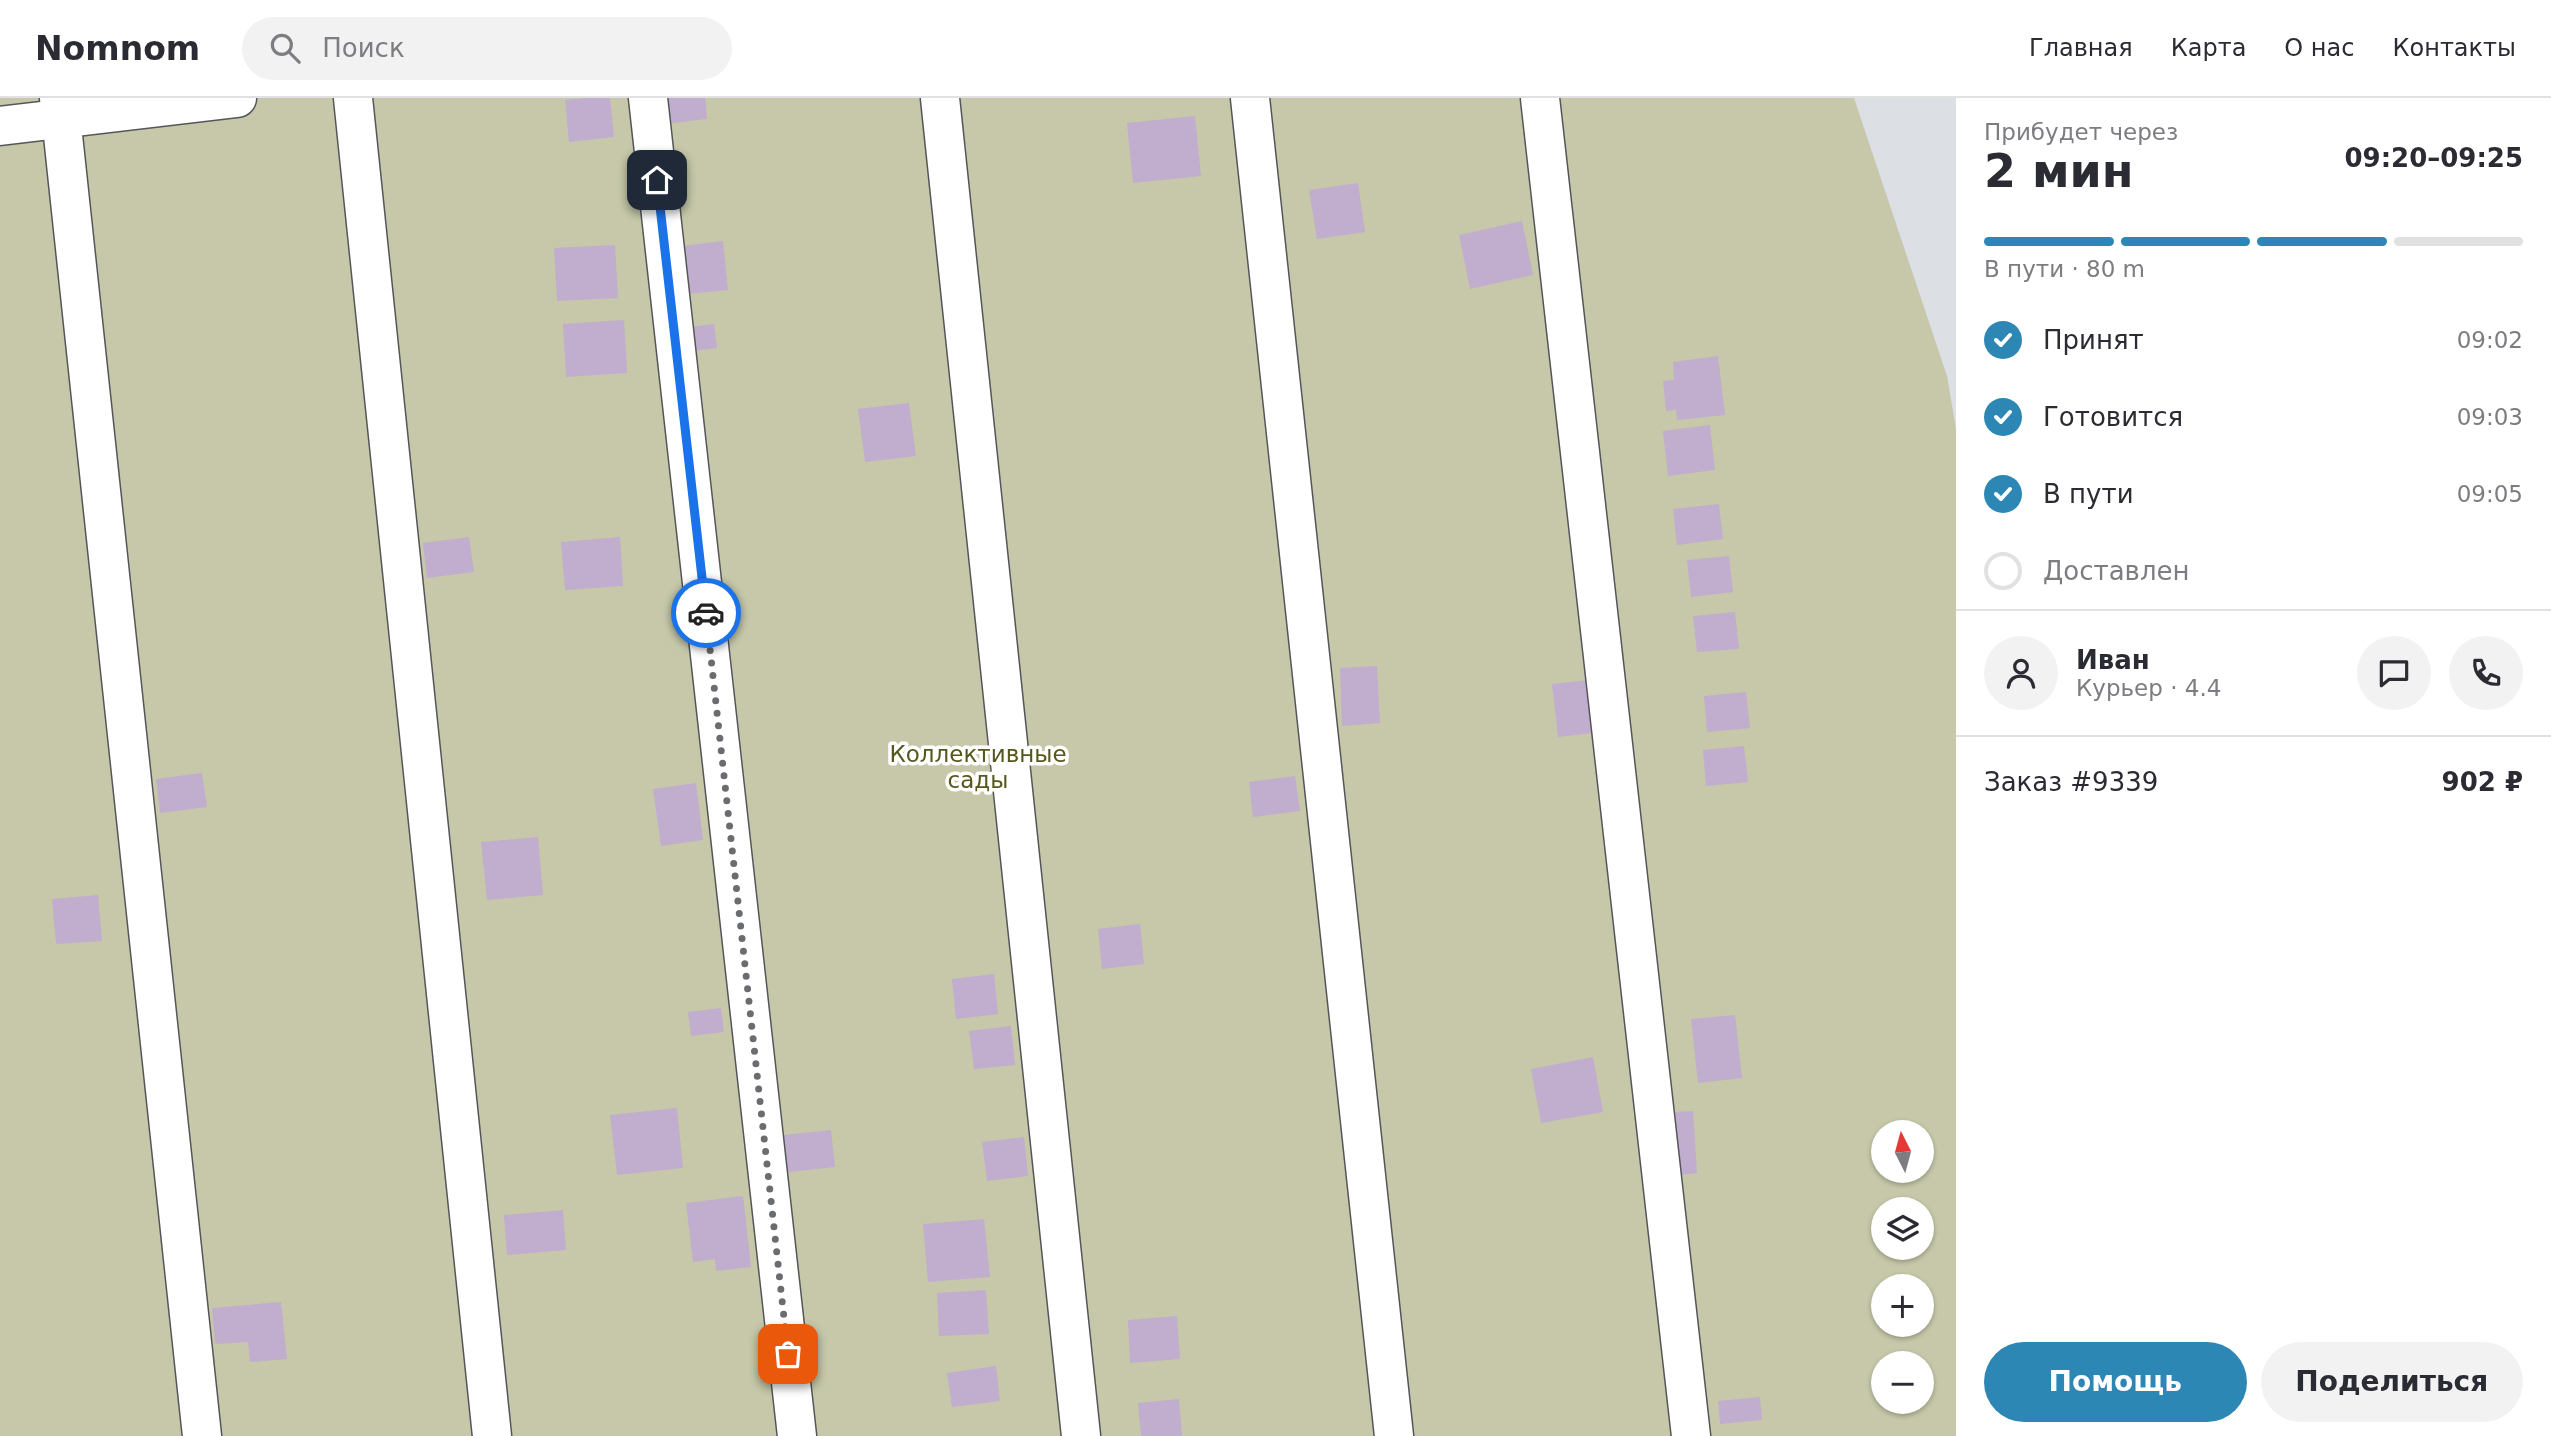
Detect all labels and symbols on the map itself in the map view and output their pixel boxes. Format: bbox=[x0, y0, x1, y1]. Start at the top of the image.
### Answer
pin bbox=[627, 150, 687, 210]
courier bbox=[671, 578, 741, 648]
park label: Коллективные сады bbox=[889, 741, 1067, 793]
north arrow bbox=[1871, 1120, 1934, 1183]
pin bbox=[758, 1324, 818, 1384]

